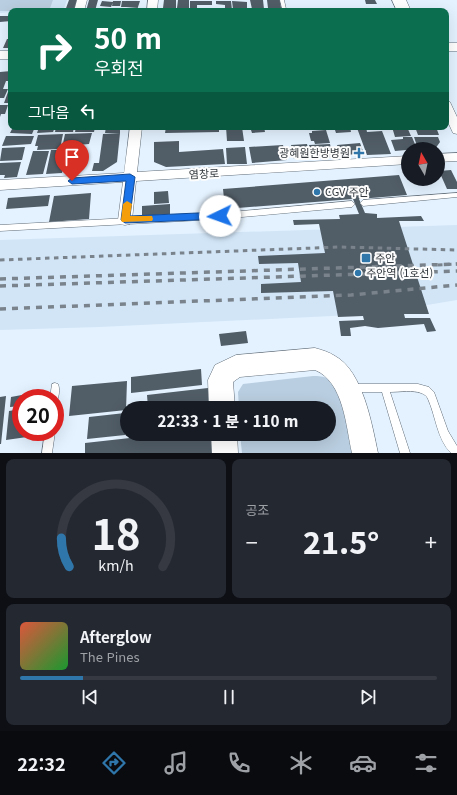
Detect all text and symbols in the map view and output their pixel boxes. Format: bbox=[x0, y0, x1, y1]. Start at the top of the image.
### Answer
text: 50 m bbox=[94, 17, 162, 57]
icon: right bbox=[28, 24, 80, 76]
text: 우회전 bbox=[94, 54, 144, 80]
icon: left bbox=[77, 100, 99, 122]
text: 그다음 bbox=[28, 101, 69, 122]
pin bbox=[55, 140, 89, 181]
north arrow bbox=[401, 142, 445, 186]
map controls bbox=[401, 142, 445, 186]
place label: 광혜원한방병원 bbox=[279, 144, 350, 160]
icon: arrive bbox=[61, 146, 83, 168]
marker: 광혜원한방병원 bbox=[353, 147, 365, 159]
street label: 염창로 bbox=[188, 164, 220, 182]
place label: CGV 주안 bbox=[325, 183, 369, 199]
marker: CGV 주안 bbox=[312, 187, 322, 197]
position arrow bbox=[199, 195, 241, 237]
place label: 주안 bbox=[375, 249, 395, 265]
marker: 주안 bbox=[360, 252, 372, 264]
place label: 주안역 (1호선) bbox=[366, 264, 433, 280]
marker: 주안역 (1호선) bbox=[353, 268, 363, 278]
speed limit sign: 20 bbox=[12, 389, 64, 441]
text: 22:33 · 1 분 · 110 m bbox=[158, 410, 298, 431]
text: 공조 bbox=[246, 500, 269, 519]
text: 18 bbox=[91, 501, 140, 561]
text: 21.5° bbox=[303, 519, 380, 563]
text: − bbox=[246, 525, 258, 557]
text: + bbox=[425, 525, 437, 557]
text: km/h bbox=[98, 553, 133, 574]
text: Afterglow bbox=[80, 626, 152, 647]
text: The Pines bbox=[80, 647, 140, 666]
icon: previous bbox=[79, 686, 101, 708]
icon: pause bbox=[218, 686, 240, 708]
icon: next bbox=[357, 686, 379, 708]
icon: directions bbox=[100, 749, 128, 777]
icon: music bbox=[162, 749, 190, 777]
icon: phone bbox=[225, 749, 253, 777]
icon: climate bbox=[287, 749, 315, 777]
icon: car bbox=[349, 749, 377, 777]
icon: filters bbox=[412, 749, 440, 777]
text: 22:32 bbox=[17, 750, 66, 776]

